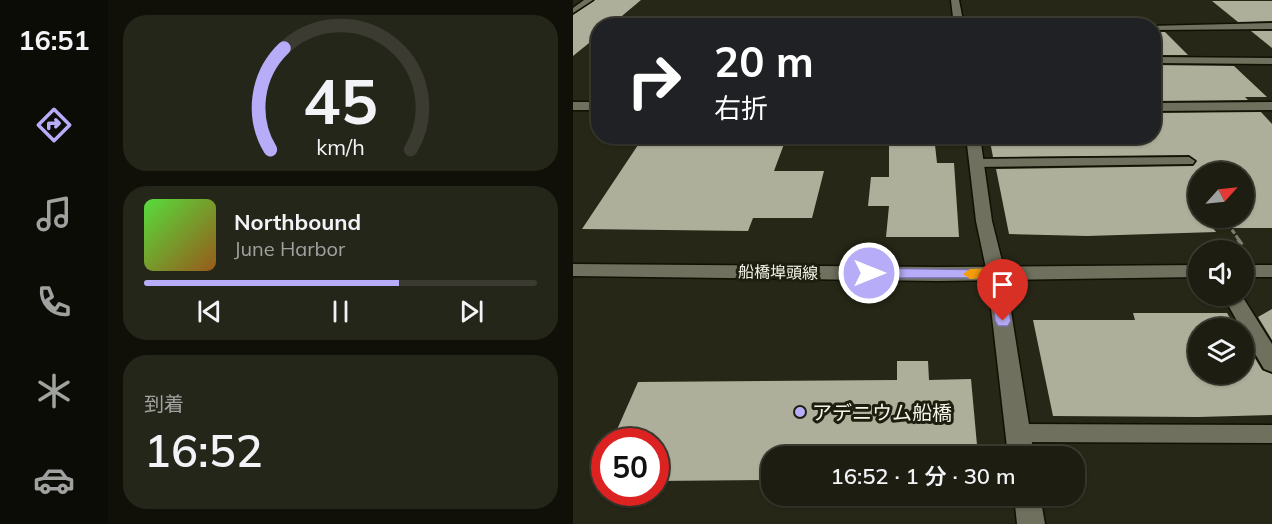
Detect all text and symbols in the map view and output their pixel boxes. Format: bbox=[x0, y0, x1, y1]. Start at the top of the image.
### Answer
text: 16:51 bbox=[18, 23, 90, 57]
text: 20 m bbox=[714, 35, 814, 88]
icon: right bbox=[615, 42, 693, 120]
text: 45 bbox=[303, 61, 378, 140]
text: 右折 bbox=[714, 91, 768, 125]
icon: directions bbox=[33, 104, 75, 146]
text: km/h bbox=[316, 133, 365, 160]
north arrow bbox=[1188, 162, 1254, 228]
map controls bbox=[1188, 162, 1254, 384]
icon: music bbox=[33, 193, 75, 235]
text: Northbound bbox=[234, 208, 361, 236]
text: June Harbor bbox=[234, 236, 345, 261]
button: sound bbox=[1188, 240, 1254, 306]
position arrow bbox=[837, 241, 901, 305]
pin bbox=[977, 259, 1028, 321]
street label: 船橋埠頭線 bbox=[738, 261, 818, 283]
icon: arrive bbox=[986, 268, 1019, 301]
icon: phone bbox=[33, 281, 75, 323]
icon: previous bbox=[193, 295, 226, 328]
icon: pause bbox=[324, 295, 357, 328]
icon: next bbox=[455, 295, 488, 328]
button: layers bbox=[1188, 318, 1254, 384]
icon: climate bbox=[33, 370, 75, 412]
text: 到着 bbox=[144, 391, 184, 416]
place label: アデニウム船橋 bbox=[812, 400, 952, 425]
marker: アデニウム船橋 bbox=[793, 405, 807, 419]
text: 16:52 bbox=[144, 422, 263, 478]
speed limit sign: 50 bbox=[591, 428, 669, 506]
icon: car bbox=[33, 459, 75, 501]
text: 16:52 · 1 分 · 30 m bbox=[831, 462, 1015, 490]

